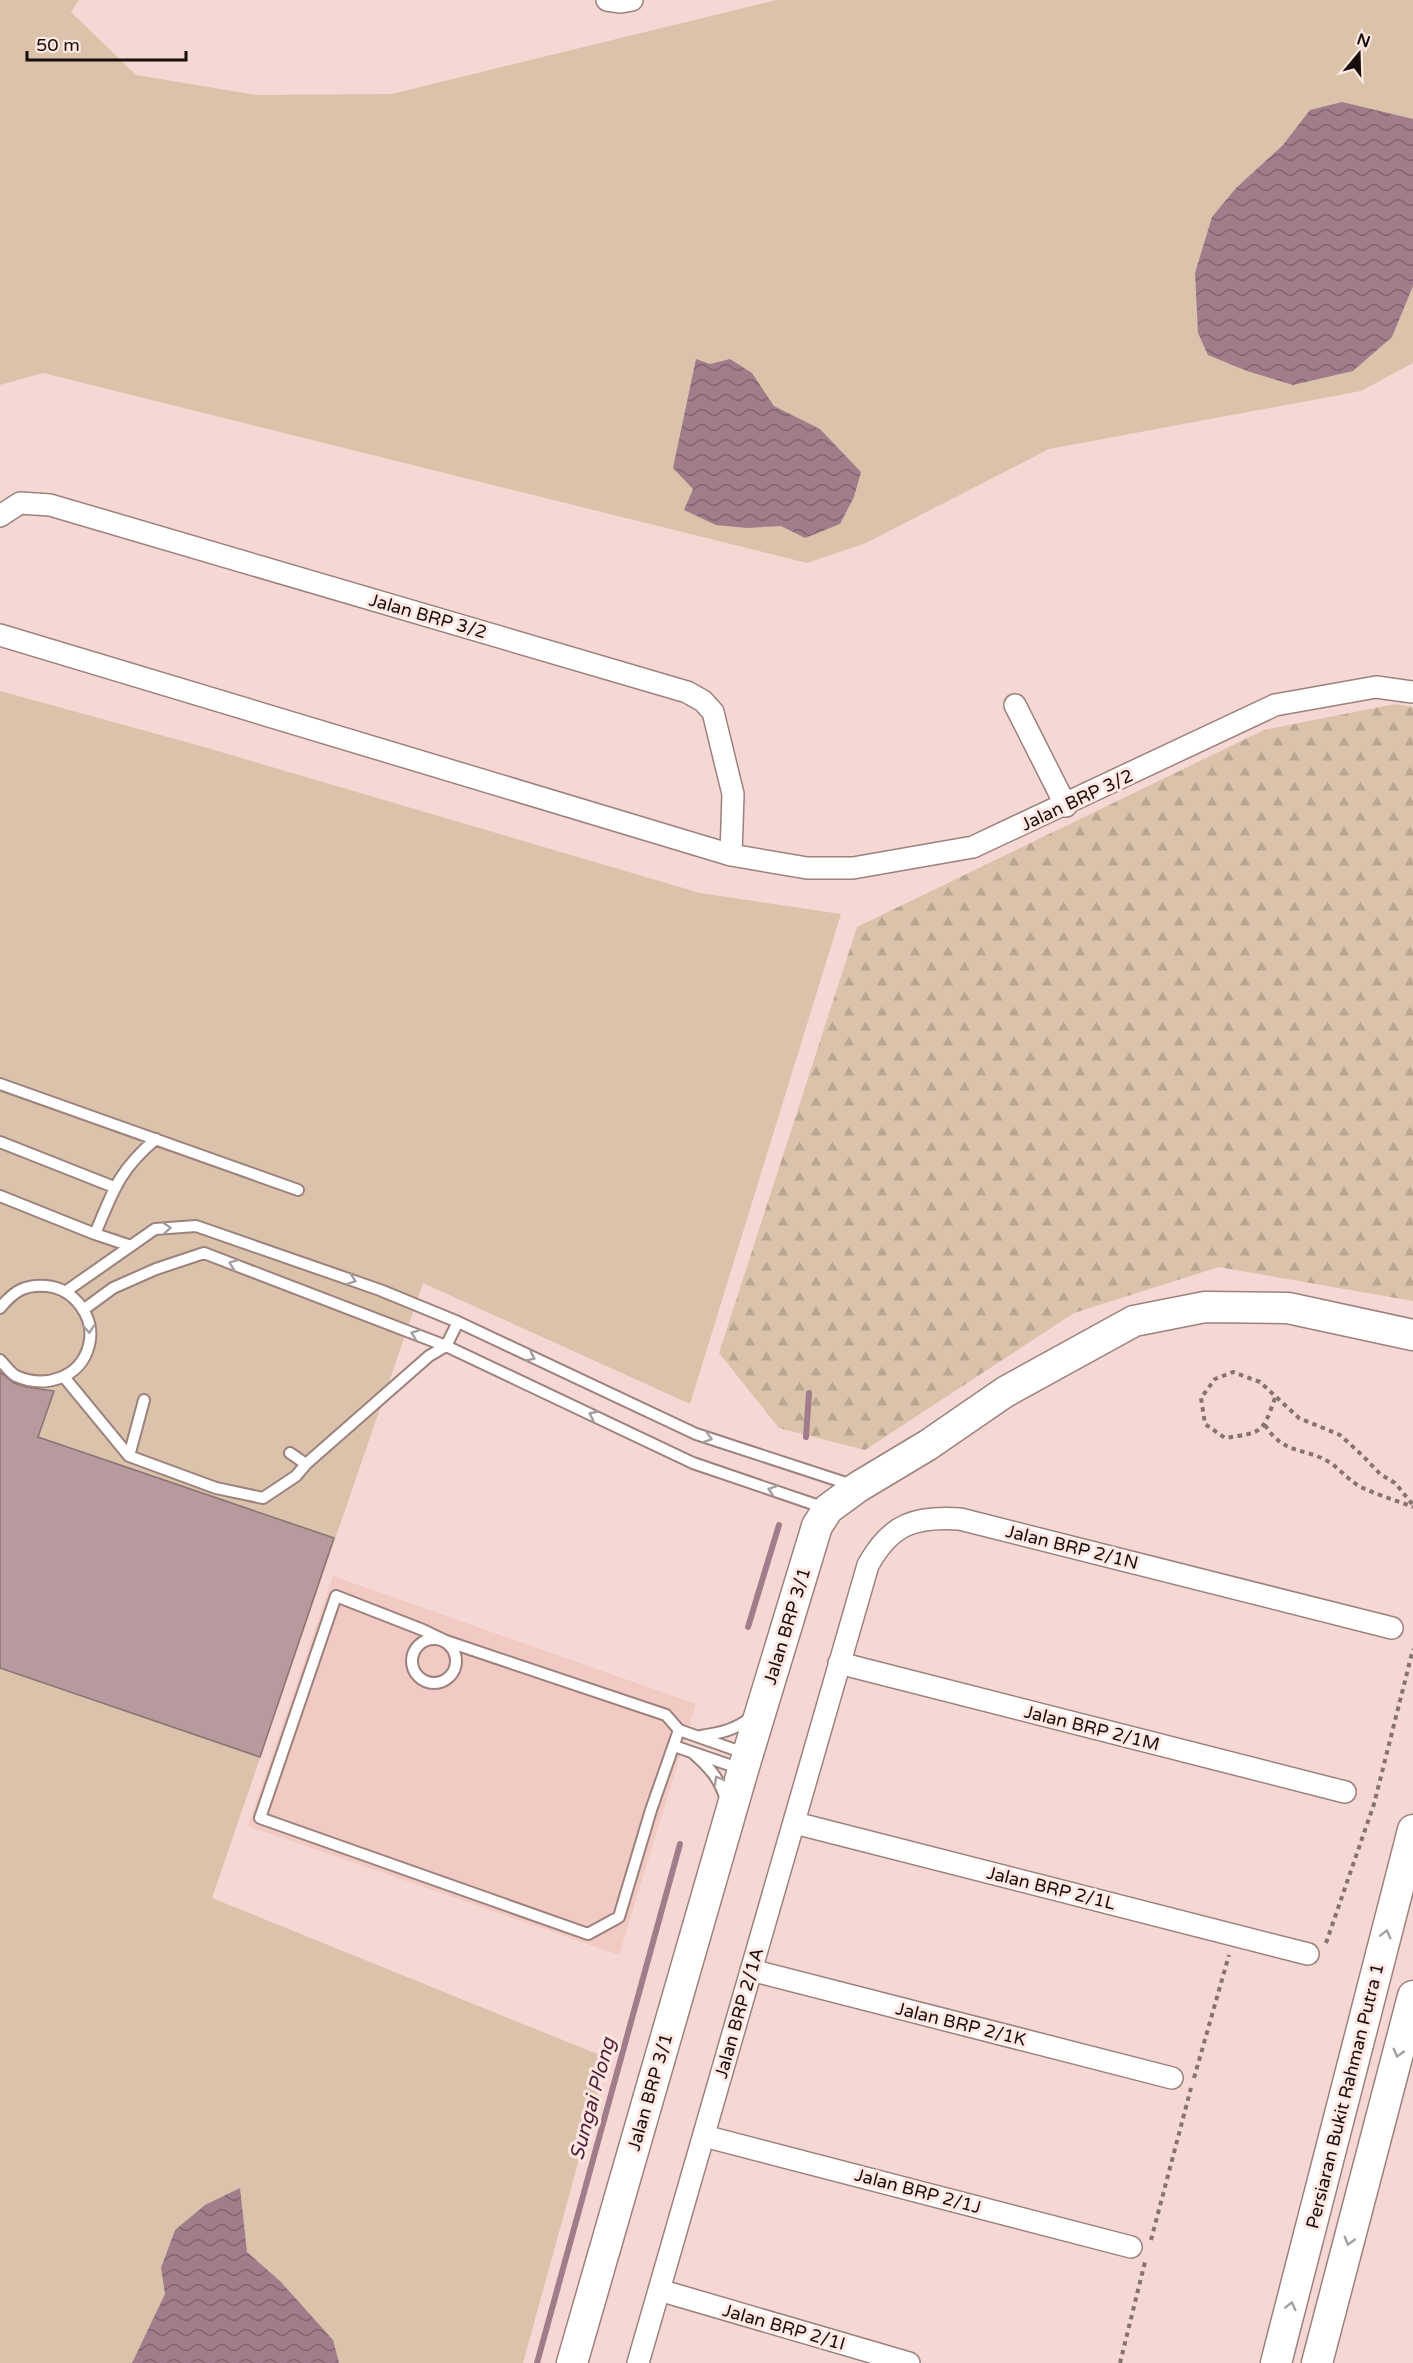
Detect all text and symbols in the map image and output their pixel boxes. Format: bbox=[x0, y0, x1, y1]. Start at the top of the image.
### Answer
scale bar bbox=[27, 24, 186, 62]
north arrow bbox=[1329, 24, 1389, 84]
text: N bbox=[1354, 29, 1373, 52]
text: 50 m bbox=[36, 34, 80, 56]
street label: Jalan BRP 3/2 bbox=[367, 589, 489, 643]
street label: Jalan BRP 3/2 bbox=[1017, 764, 1137, 836]
one-way arrow bbox=[162, 1222, 171, 1235]
one-way arrow bbox=[228, 1259, 239, 1272]
one-way arrow bbox=[346, 1273, 357, 1286]
one-way arrow bbox=[82, 1325, 95, 1334]
one-way arrow bbox=[411, 1329, 422, 1341]
one-way arrow bbox=[525, 1349, 536, 1361]
one-way arrow bbox=[588, 1411, 599, 1423]
one-way arrow bbox=[703, 1431, 713, 1443]
one-way arrow bbox=[767, 1485, 778, 1497]
street label: Jalan BRP 2/1N bbox=[1003, 1520, 1141, 1574]
street label: Jalan BRP 3/1 bbox=[759, 1565, 815, 1687]
street label: Jalan BRP 2/1M bbox=[1022, 1701, 1162, 1755]
one-way arrow bbox=[714, 1776, 725, 1786]
street label: Jalan BRP 2/1L bbox=[984, 1861, 1118, 1915]
one-way arrow bbox=[1379, 1929, 1391, 1940]
street label: Jalan BRP 2/1A bbox=[710, 1945, 768, 2081]
street label: Persiaran Bukit Rahman Putra 1 bbox=[1301, 1961, 1389, 2231]
street label: Jalan BRP 2/1K bbox=[894, 1997, 1028, 2051]
street label: Jalan BRP 3/1 bbox=[623, 2031, 677, 2153]
water label: Sungai Plong bbox=[565, 2034, 621, 2163]
one-way arrow bbox=[1393, 2048, 1406, 2058]
street label: Jalan BRP 2/1J bbox=[852, 2164, 984, 2218]
one-way arrow bbox=[1343, 2236, 1356, 2246]
street label: Jalan BRP 2/1I bbox=[720, 2299, 848, 2355]
one-way arrow bbox=[1283, 2301, 1296, 2311]

